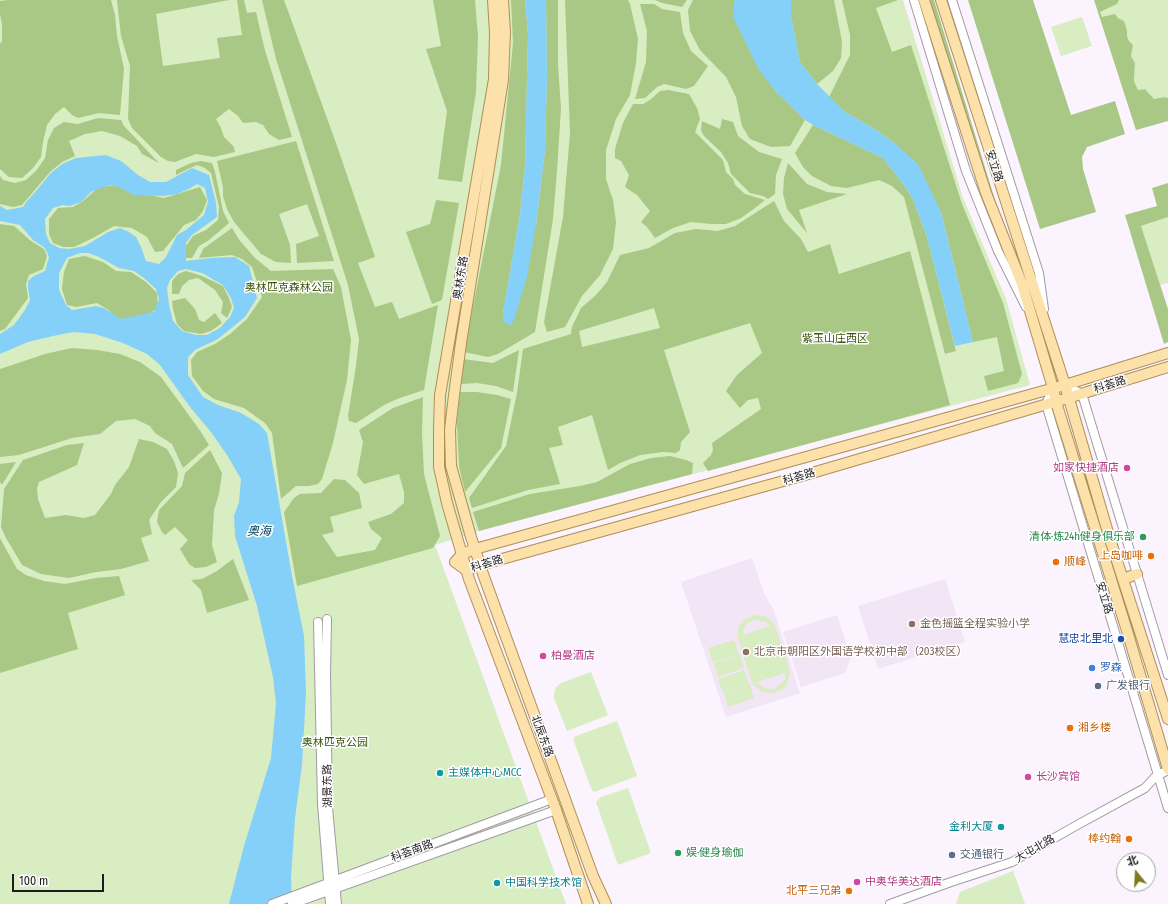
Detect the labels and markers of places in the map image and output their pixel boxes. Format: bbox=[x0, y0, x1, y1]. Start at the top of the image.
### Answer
place label: 如家快捷酒店 bbox=[1053, 461, 1119, 475]
marker: 如家快捷酒店 bbox=[1122, 463, 1132, 473]
place label: 清体·炼24h健身俱乐部 bbox=[1029, 530, 1135, 544]
marker: 清体·炼24h健身俱乐部 bbox=[1138, 532, 1148, 542]
place label: 上岛咖啡 bbox=[1099, 549, 1143, 563]
marker: 上岛咖啡 bbox=[1146, 551, 1156, 561]
place label: 顺峰 bbox=[1064, 555, 1086, 569]
marker: 顺峰 bbox=[1051, 557, 1061, 567]
place label: 金色摇篮全程实验小学 bbox=[920, 617, 1030, 631]
marker: 金色摇篮全程实验小学 bbox=[907, 619, 917, 629]
place label: 慧忠北里北 bbox=[1058, 632, 1113, 646]
marker: 慧忠北里北 bbox=[1116, 634, 1126, 644]
place label: 北京市朝阳区外国语学校初中部（203校区） bbox=[754, 645, 967, 659]
marker: 北京市朝阳区外国语学校初中部（203校区） bbox=[741, 647, 751, 657]
place label: 柏曼酒店 bbox=[551, 649, 595, 663]
marker: 柏曼酒店 bbox=[538, 651, 548, 661]
place label: 罗森 bbox=[1100, 661, 1122, 675]
marker: 罗森 bbox=[1087, 663, 1097, 673]
place label: 广发银行 bbox=[1106, 679, 1150, 693]
marker: 广发银行 bbox=[1093, 681, 1103, 691]
place label: 湘乡楼 bbox=[1078, 721, 1111, 735]
marker: 湘乡楼 bbox=[1065, 723, 1075, 733]
place label: 主媒体中心MCC bbox=[448, 766, 522, 780]
marker: 主媒体中心MCC bbox=[435, 768, 445, 778]
place label: 长沙宾馆 bbox=[1036, 770, 1080, 784]
marker: 长沙宾馆 bbox=[1023, 772, 1033, 782]
place label: 金利大厦 bbox=[949, 820, 993, 834]
marker: 金利大厦 bbox=[996, 822, 1006, 832]
place label: 棒约翰 bbox=[1088, 832, 1121, 846]
marker: 棒约翰 bbox=[1124, 834, 1134, 844]
place label: 娱·健身瑜伽 bbox=[686, 846, 743, 860]
marker: 娱·健身瑜伽 bbox=[673, 848, 683, 858]
place label: 交通银行 bbox=[960, 848, 1004, 862]
marker: 交通银行 bbox=[947, 850, 957, 860]
place label: 中奥华美达酒店 bbox=[865, 875, 942, 889]
place label: 中国科学技术馆 bbox=[505, 876, 582, 890]
marker: 中奥华美达酒店 bbox=[852, 877, 862, 887]
marker: 中国科学技术馆 bbox=[492, 878, 502, 888]
place label: 北平三兄弟 bbox=[786, 884, 841, 898]
marker: 北平三兄弟 bbox=[844, 886, 854, 896]

